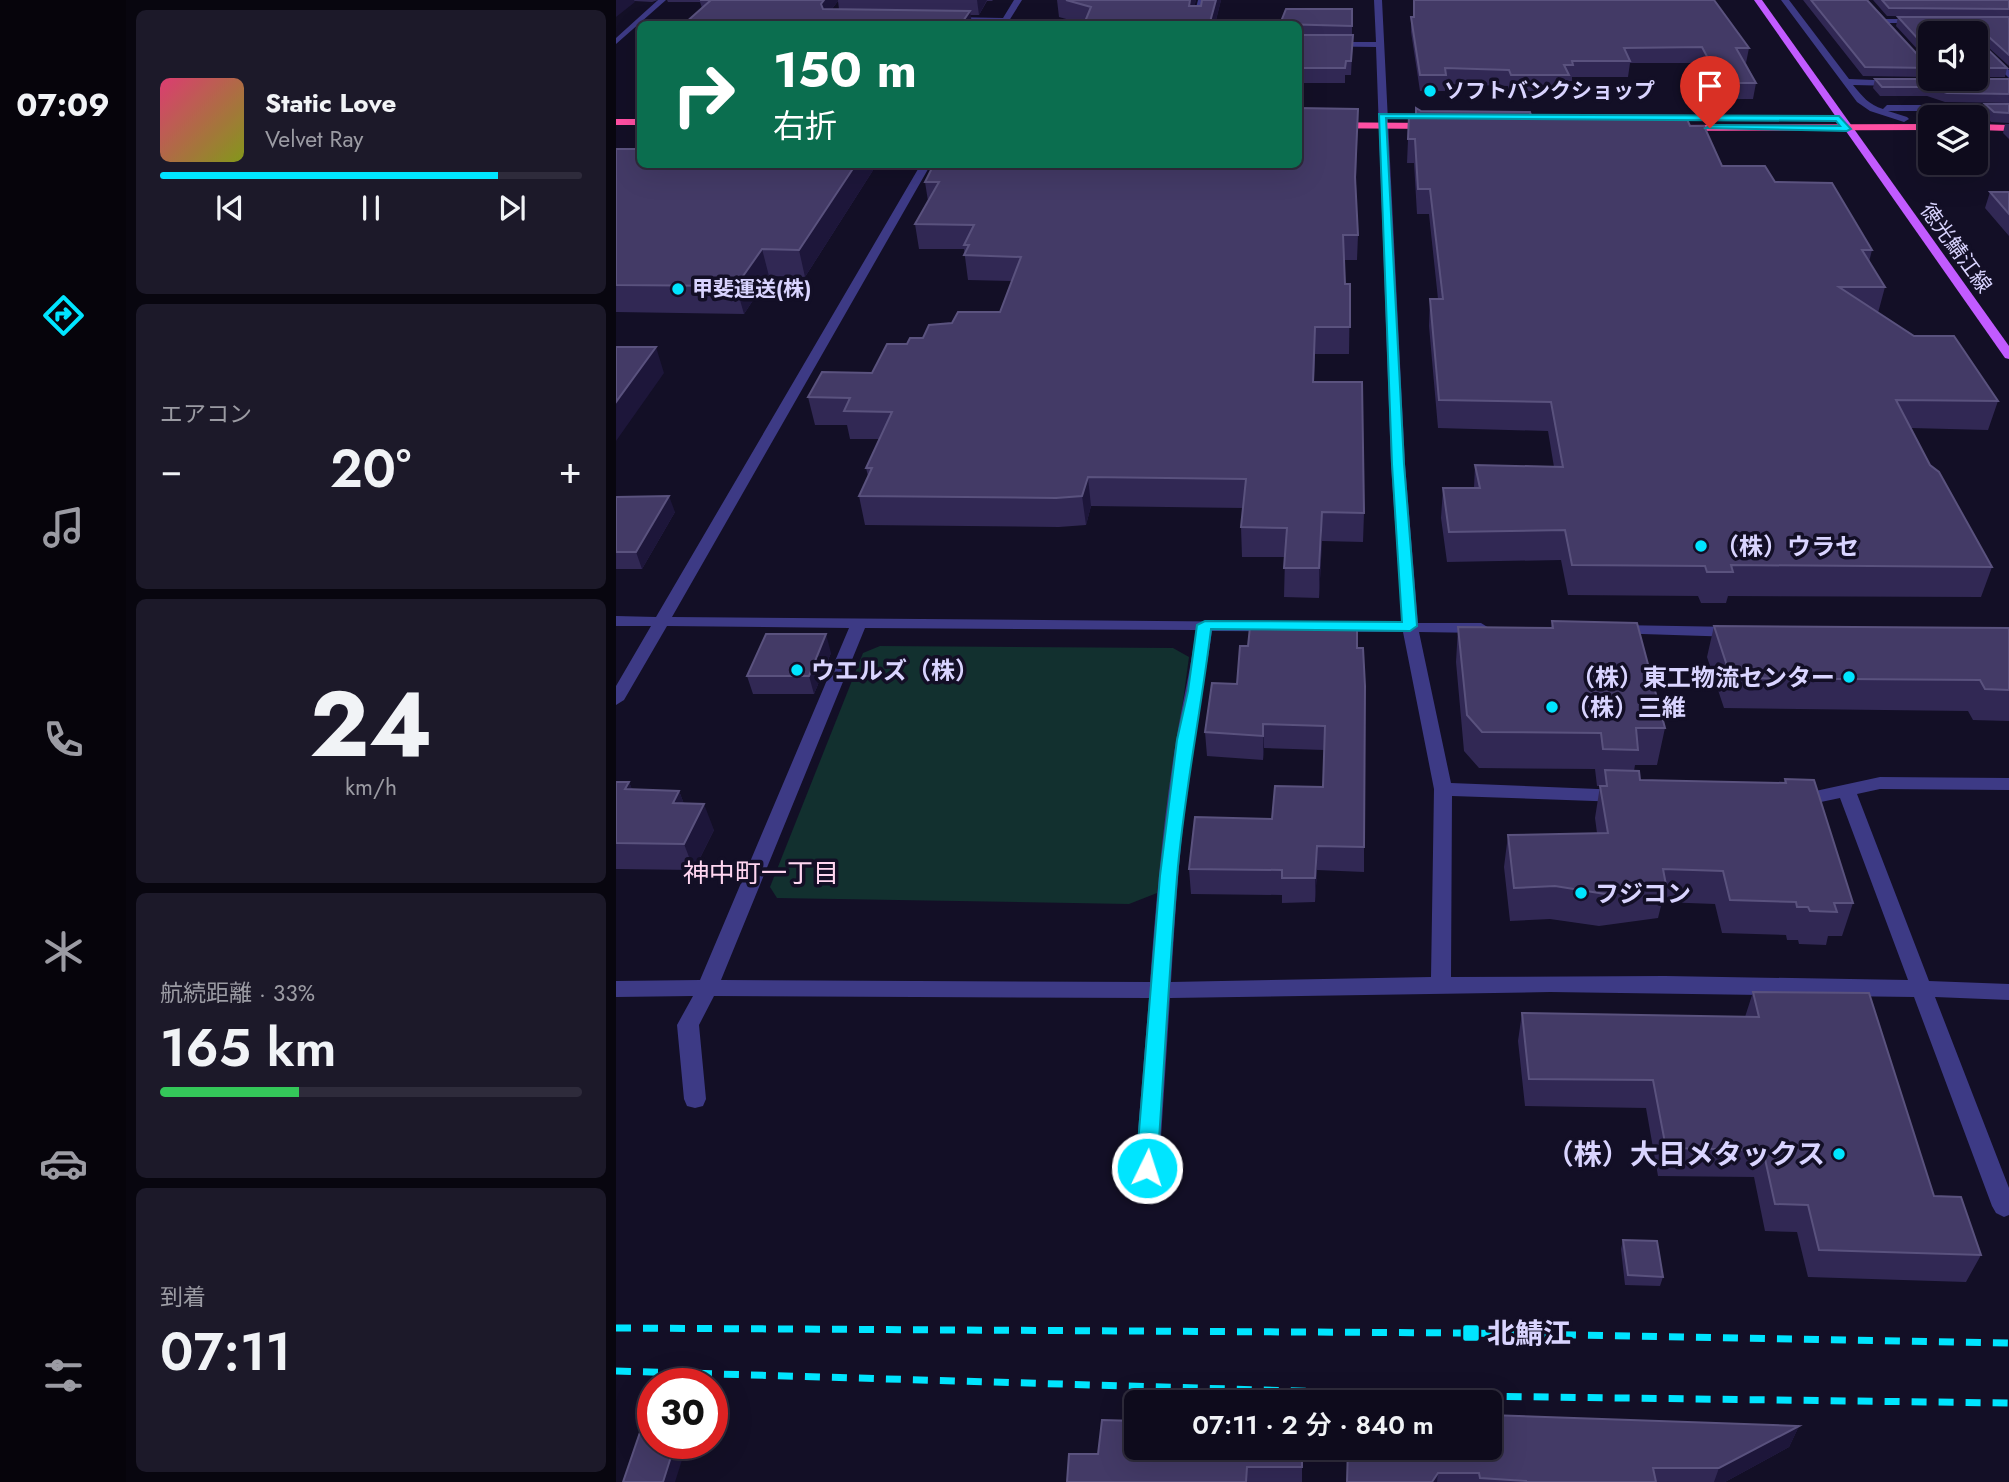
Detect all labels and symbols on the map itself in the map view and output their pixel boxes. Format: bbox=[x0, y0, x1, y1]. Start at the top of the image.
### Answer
pin bbox=[1680, 56, 1740, 128]
place label: ソフトバンクショップ bbox=[1444, 76, 1655, 106]
marker: ソフトバンクショップ bbox=[1422, 83, 1438, 99]
street label: 徳光鯖江線 bbox=[1913, 197, 1999, 299]
place label: 甲斐運送(株) bbox=[692, 274, 811, 304]
marker: 甲斐運送(株) bbox=[670, 281, 686, 297]
place label: （株）ウラセ bbox=[1715, 529, 1859, 564]
marker: （株）ウラセ bbox=[1693, 538, 1709, 554]
place label: ウエルズ（株） bbox=[811, 653, 979, 688]
place label: （株）東工物流センター bbox=[1571, 660, 1835, 695]
marker: ウエルズ（株） bbox=[789, 662, 805, 678]
marker: （株）東工物流センター bbox=[1841, 669, 1857, 685]
place label: （株）三維 bbox=[1566, 690, 1686, 725]
marker: （株）三維 bbox=[1544, 699, 1560, 715]
district label: 神中町一丁目 bbox=[683, 854, 839, 892]
place label: フジコン bbox=[1595, 876, 1691, 911]
marker: フジコン bbox=[1573, 885, 1589, 901]
position arrow bbox=[1110, 1131, 1184, 1205]
place label: （株）大日メタックス bbox=[1546, 1134, 1825, 1175]
marker: （株）大日メタックス bbox=[1831, 1146, 1847, 1162]
place label: 北鯖江 bbox=[1487, 1313, 1571, 1354]
marker: 北鯖江 bbox=[1461, 1323, 1481, 1343]
speed limit sign: 30 bbox=[637, 1368, 728, 1459]

